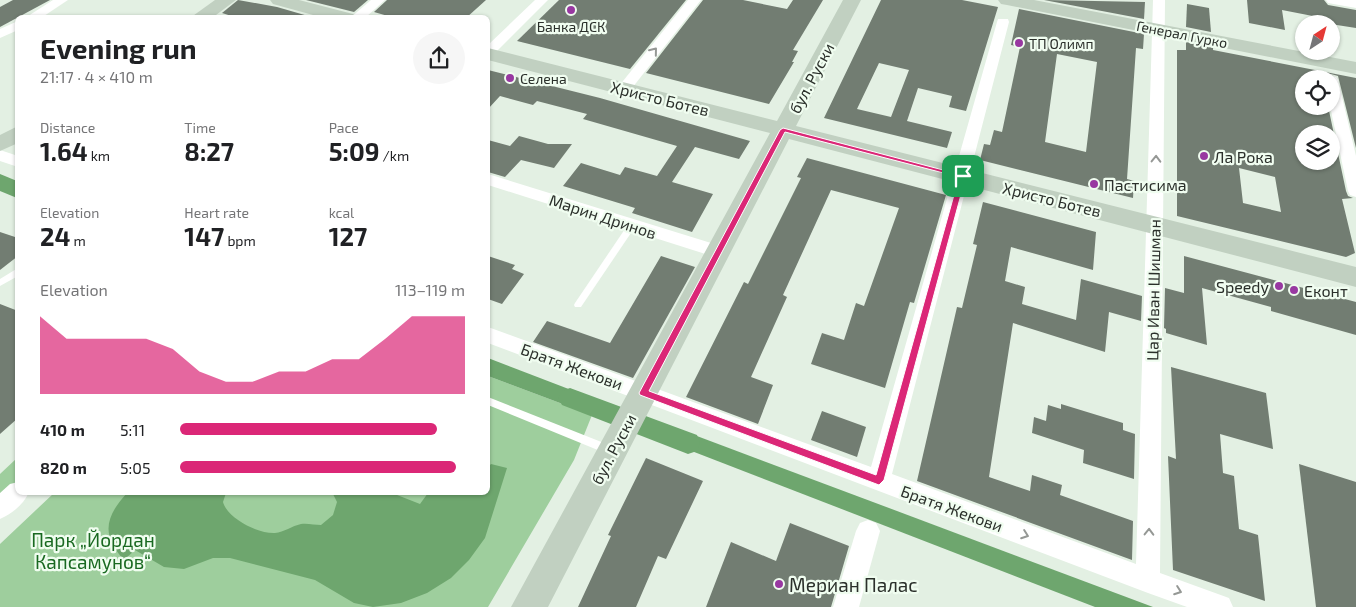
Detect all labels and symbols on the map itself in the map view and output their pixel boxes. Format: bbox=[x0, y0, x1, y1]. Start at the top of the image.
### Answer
marker: Банка ДСК bbox=[565, 4, 577, 16]
north arrow bbox=[1295, 15, 1340, 60]
street label: Генерал Гурко bbox=[1135, 17, 1229, 51]
place label: Банка ДСК bbox=[537, 18, 605, 35]
place label: ТП Олимп bbox=[1029, 35, 1093, 52]
marker: ТП Олимп bbox=[1013, 37, 1025, 49]
street label: бул. Руски bbox=[785, 40, 838, 117]
one-way arrow bbox=[649, 48, 657, 57]
place label: Селена bbox=[520, 70, 567, 87]
marker: Селена bbox=[504, 72, 516, 84]
street label: Христо Ботев bbox=[609, 77, 711, 119]
place label: Ла Рока bbox=[1214, 147, 1273, 166]
marker: Ла Рока bbox=[1198, 150, 1210, 162]
pin bbox=[942, 155, 984, 197]
one-way arrow bbox=[1151, 155, 1161, 163]
place label: Пастисима bbox=[1104, 175, 1187, 194]
street label: Христо Ботев bbox=[1001, 178, 1103, 220]
marker: Пастисима bbox=[1088, 178, 1100, 190]
street label: Марин Дринов bbox=[547, 190, 659, 242]
street label: Цар Иван Шишман bbox=[1142, 219, 1164, 361]
place label: Speedy bbox=[1216, 277, 1270, 296]
marker: Speedy bbox=[1273, 280, 1285, 292]
place label: Еконт bbox=[1304, 281, 1348, 300]
marker: Еконт bbox=[1288, 284, 1300, 296]
street label: Братя Жекови bbox=[519, 339, 625, 393]
street label: бул. Руски bbox=[587, 411, 640, 488]
street label: Братя Жекови bbox=[899, 481, 1005, 535]
park label: Парк „Йордан Капсамунов“ bbox=[31, 528, 155, 574]
one-way arrow bbox=[1144, 528, 1154, 536]
one-way arrow bbox=[1020, 529, 1029, 539]
place label: Мериан Палас bbox=[789, 573, 918, 596]
marker: Мериан Палас bbox=[773, 578, 785, 590]
one-way arrow bbox=[1173, 585, 1181, 595]

